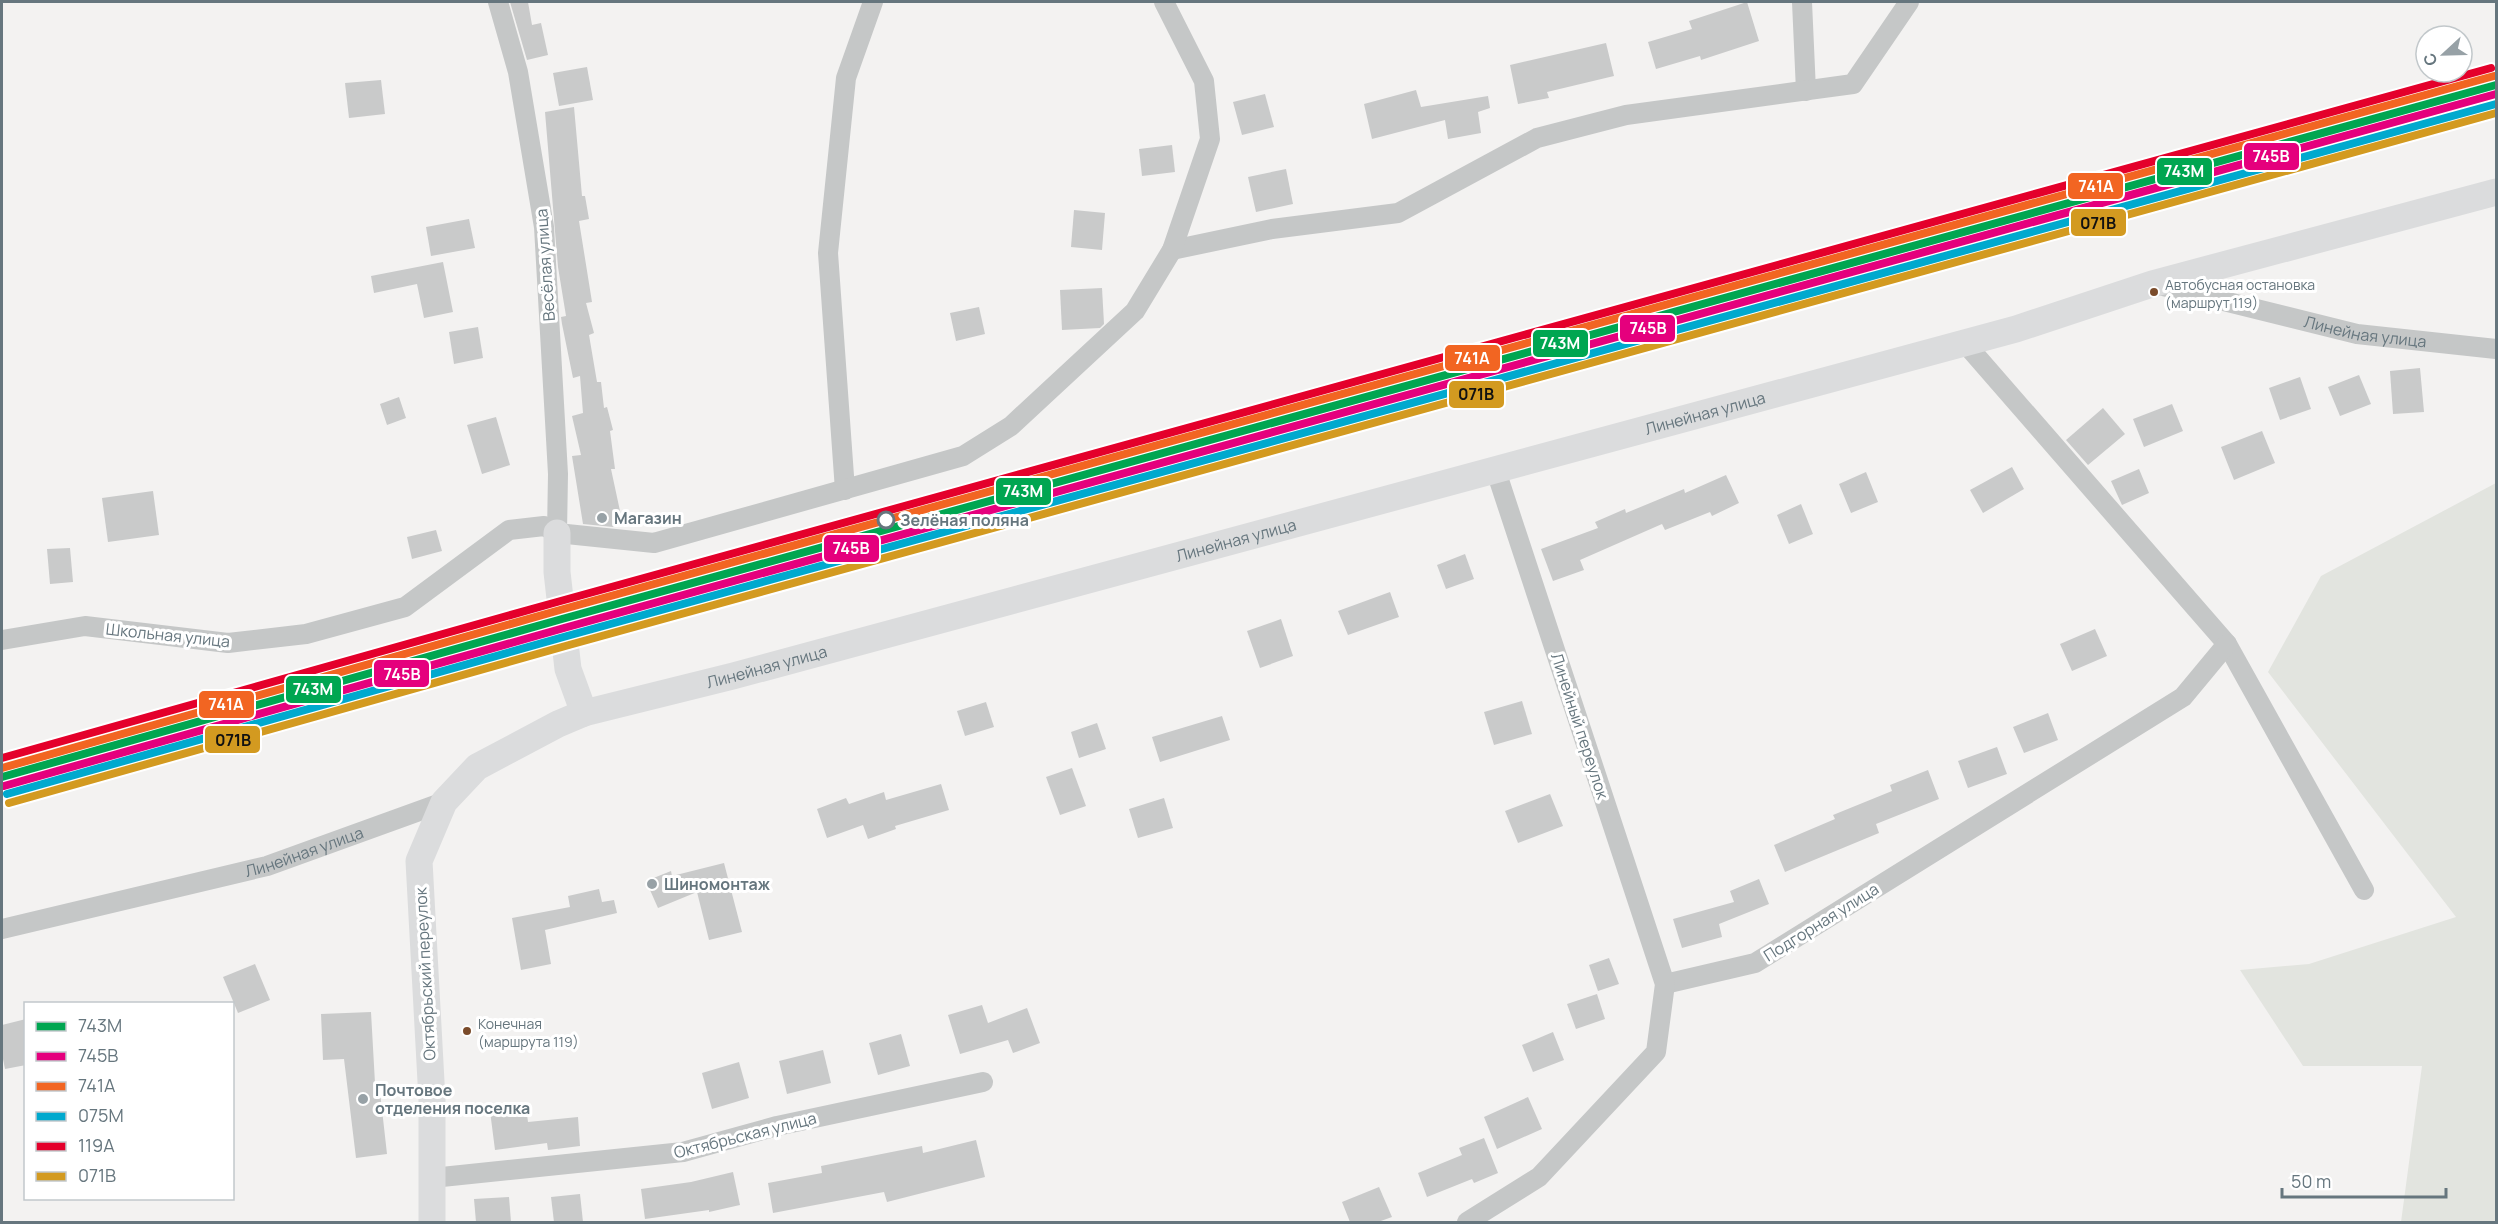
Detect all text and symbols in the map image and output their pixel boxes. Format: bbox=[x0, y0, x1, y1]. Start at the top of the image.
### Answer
north arrow bbox=[2414, 24, 2474, 84]
text: С bbox=[2418, 50, 2443, 69]
line badge: 745В bbox=[2243, 142, 2300, 171]
text: 745В bbox=[2252, 145, 2290, 167]
line badge: 743М bbox=[2156, 157, 2213, 186]
text: 743М bbox=[2164, 160, 2204, 182]
line badge: 741А bbox=[2067, 172, 2124, 200]
text: 741А bbox=[2078, 175, 2114, 197]
street label: Весёлая улица bbox=[530, 208, 560, 322]
line badge: 071В bbox=[2070, 208, 2127, 237]
text: 071В bbox=[2080, 212, 2116, 234]
place label: Автобусная остановка (маршрут 119) bbox=[2165, 275, 2315, 312]
marker: Автобусная остановка (маршрут 119) bbox=[2148, 286, 2160, 298]
street label: Линейная улица bbox=[2302, 310, 2428, 352]
line badge: 745В bbox=[1619, 314, 1676, 343]
text: 745В bbox=[1629, 317, 1667, 339]
line badge: 743М bbox=[1532, 329, 1589, 358]
text: 743М bbox=[1540, 332, 1580, 354]
line badge: 741А bbox=[1444, 344, 1501, 372]
text: 741А bbox=[1454, 347, 1490, 369]
line badge: 071В bbox=[1448, 380, 1505, 409]
text: 071В bbox=[1458, 383, 1494, 405]
street label: Линейная улица bbox=[1642, 386, 1768, 440]
line badge: 743М bbox=[995, 477, 1052, 506]
text: 743М bbox=[1003, 480, 1043, 502]
place label: Магазин bbox=[614, 507, 682, 529]
place label: Зелёная поляна bbox=[900, 509, 1029, 531]
marker: Магазин bbox=[595, 511, 609, 525]
marker: Зелёная поляна bbox=[877, 511, 895, 529]
street label: Линейная улица bbox=[1173, 513, 1299, 567]
line badge: 745В bbox=[823, 534, 880, 563]
text: 745В bbox=[832, 537, 870, 559]
street label: Школьная улица bbox=[105, 618, 231, 652]
street label: Линейная улица bbox=[704, 640, 829, 693]
street label: Линейный переулок bbox=[1546, 650, 1614, 803]
line badge: 745В bbox=[373, 659, 430, 688]
text: 745В bbox=[383, 663, 421, 685]
line badge: 743М bbox=[285, 675, 342, 704]
text: 743М bbox=[293, 678, 333, 700]
line badge: 741А bbox=[198, 690, 255, 719]
text: 741А bbox=[208, 693, 244, 715]
line badge: 071В bbox=[204, 725, 261, 754]
text: 071В bbox=[215, 729, 251, 751]
street label: Линейная улица bbox=[243, 821, 366, 882]
place label: Шиномонтаж bbox=[664, 873, 771, 895]
marker: Шиномонтаж bbox=[645, 877, 659, 891]
street label: Подгорная улица bbox=[1759, 878, 1883, 966]
street label: Октябрьский переулок bbox=[409, 886, 441, 1061]
legend bbox=[24, 1002, 234, 1200]
text: 743М bbox=[78, 1013, 122, 1037]
place label: Конечная (маршрута 119) bbox=[478, 1014, 579, 1051]
marker: Конечная (маршрута 119) bbox=[461, 1025, 473, 1037]
text: 745В bbox=[78, 1043, 118, 1067]
text: 741А bbox=[78, 1073, 116, 1097]
place label: Почтовое отделения поселка bbox=[375, 1079, 530, 1119]
marker: Почтовое отделения поселка bbox=[356, 1092, 370, 1106]
text: 075М bbox=[78, 1103, 124, 1127]
street label: Октябрьская улица bbox=[671, 1107, 819, 1163]
text: 119А bbox=[78, 1133, 115, 1157]
scale bar bbox=[2282, 1161, 2446, 1199]
text: 071В bbox=[78, 1163, 116, 1187]
text: 50 m bbox=[2291, 1169, 2331, 1193]

